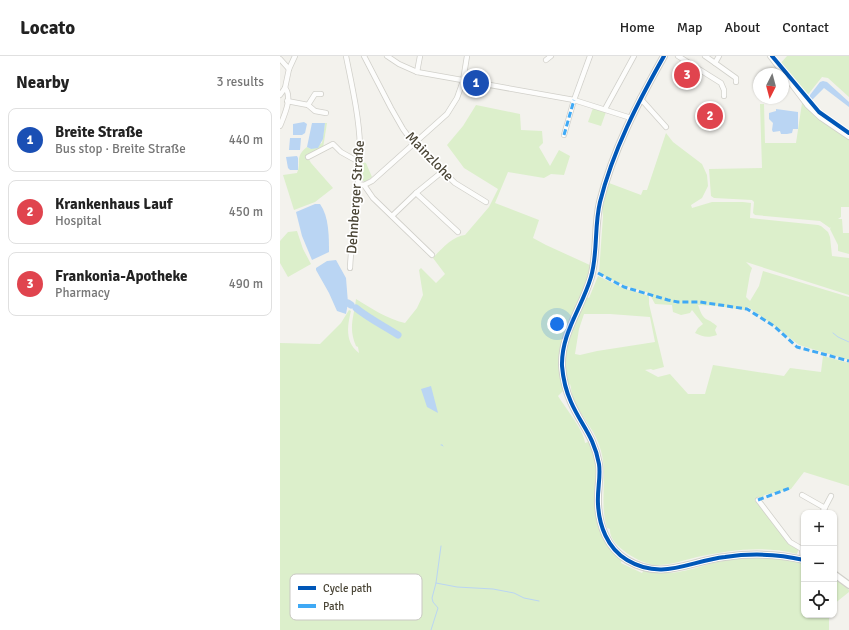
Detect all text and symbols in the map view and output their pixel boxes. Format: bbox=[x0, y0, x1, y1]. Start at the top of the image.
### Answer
text: Locato bbox=[20, 16, 75, 40]
text: Home bbox=[620, 19, 655, 36]
text: Map bbox=[677, 19, 702, 36]
text: About bbox=[724, 19, 760, 36]
text: Contact bbox=[782, 19, 829, 36]
pin: 3 bbox=[674, 60, 700, 90]
pin: 1 bbox=[463, 68, 489, 98]
north arrow bbox=[753, 68, 789, 104]
text: Nearby bbox=[16, 72, 69, 93]
text: 3 results bbox=[216, 74, 264, 90]
pin: 2 bbox=[697, 101, 723, 131]
text: Breite Straße bbox=[55, 123, 143, 141]
street label: Mainzlohe bbox=[402, 128, 457, 185]
text: 1 bbox=[26, 132, 34, 148]
text: 440 m bbox=[229, 132, 263, 148]
street label: Dehnberger Straße bbox=[343, 140, 368, 254]
text: Bus stop · Breite Straße bbox=[55, 141, 186, 157]
text: Krankenhaus Lauf bbox=[55, 195, 173, 213]
text: 2 bbox=[26, 204, 34, 220]
text: 450 m bbox=[229, 204, 263, 220]
text: Hospital bbox=[55, 213, 102, 229]
text: Frankonia-Apotheke bbox=[55, 267, 188, 285]
text: 3 bbox=[26, 276, 34, 292]
text: 490 m bbox=[229, 276, 263, 292]
text: Pharmacy bbox=[55, 285, 110, 301]
your location bbox=[547, 314, 567, 334]
map controls bbox=[801, 510, 837, 618]
button: + bbox=[801, 510, 837, 546]
button: − bbox=[801, 546, 837, 582]
legend bbox=[290, 574, 422, 620]
text: Cycle path bbox=[323, 582, 372, 595]
button: locate bbox=[801, 582, 837, 618]
text: Path bbox=[323, 600, 344, 613]

